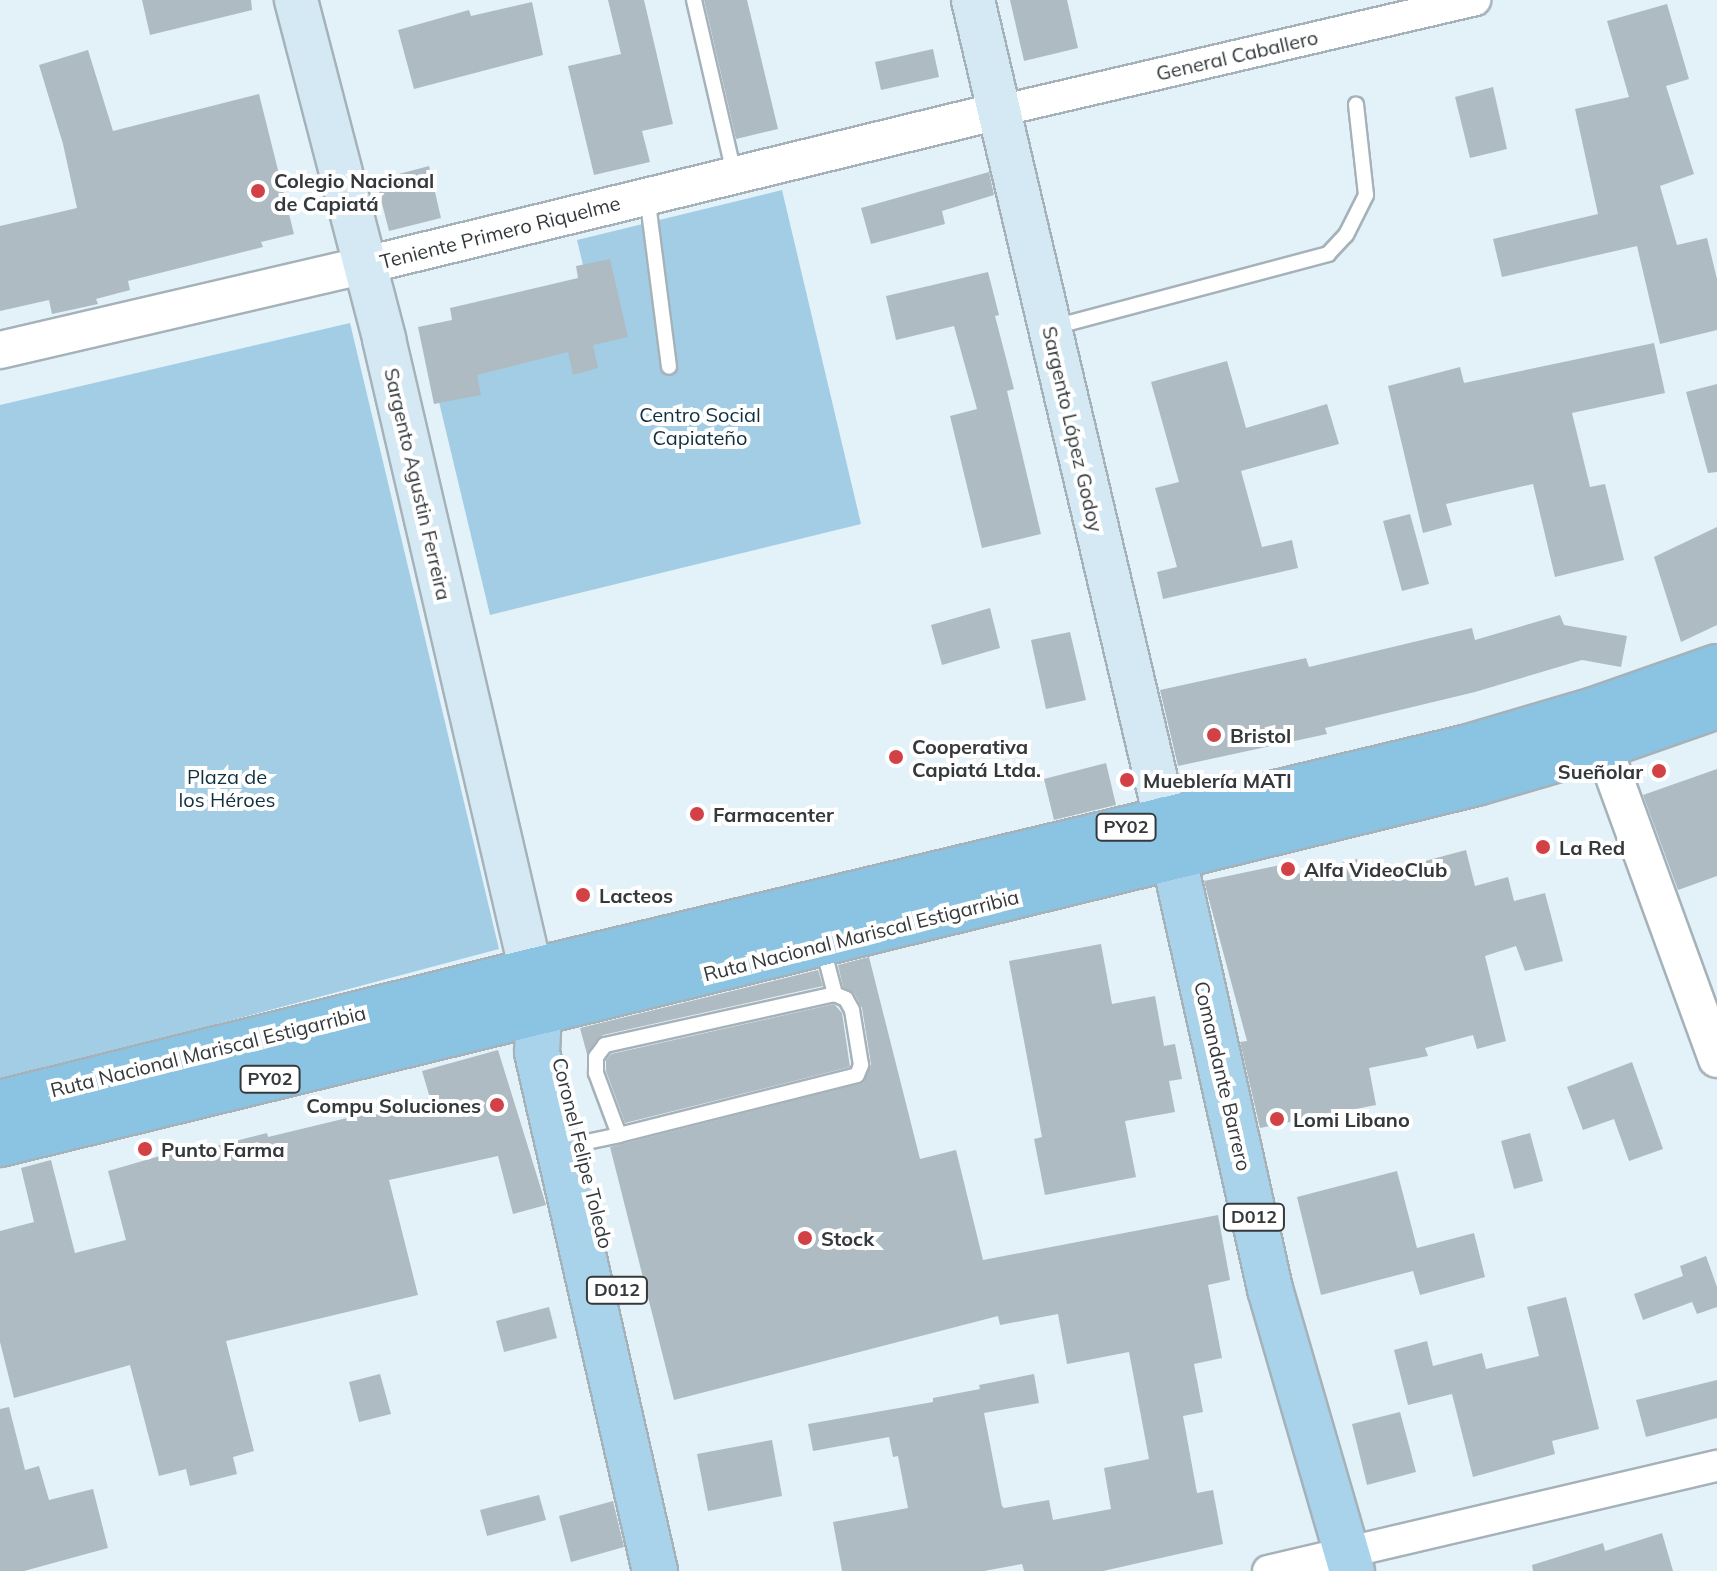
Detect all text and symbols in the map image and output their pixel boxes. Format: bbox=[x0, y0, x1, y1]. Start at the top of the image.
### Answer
street label: General Caballero bbox=[1154, 25, 1320, 85]
place label: Colegio Nacional de Capiatá bbox=[274, 168, 434, 215]
marker: Colegio Nacional de Capiatá bbox=[249, 182, 267, 200]
street label: Teniente Primero Riquelme bbox=[377, 191, 623, 273]
street label: Sargento López Godoy bbox=[1038, 324, 1108, 534]
street label: Sargento Agustin Ferreira bbox=[380, 366, 456, 602]
park label: Centro Social Capiateño bbox=[639, 403, 761, 450]
place label: Bristol bbox=[1230, 723, 1291, 747]
marker: Bristol bbox=[1205, 726, 1223, 744]
place label: Cooperativa Capiatá Ltda. bbox=[912, 734, 1041, 781]
marker: Cooperativa Capiatá Ltda. bbox=[887, 748, 905, 766]
place label: Sueñolar bbox=[1558, 759, 1643, 783]
marker: Sueñolar bbox=[1650, 762, 1668, 780]
park label: Plaza de los Héroes bbox=[179, 764, 275, 811]
place label: Mueblería MATI bbox=[1143, 768, 1292, 792]
marker: Mueblería MATI bbox=[1118, 771, 1136, 789]
place label: Farmacenter bbox=[713, 802, 834, 826]
marker: Farmacenter bbox=[688, 805, 706, 823]
road number: PY02 bbox=[1094, 813, 1158, 841]
place label: La Red bbox=[1559, 835, 1625, 859]
marker: La Red bbox=[1534, 838, 1552, 856]
place label: Alfa VideoClub bbox=[1304, 857, 1447, 881]
marker: Alfa VideoClub bbox=[1279, 860, 1297, 878]
place label: Lacteos bbox=[599, 883, 673, 907]
street label: Ruta Nacional Mariscal Estigarribia bbox=[701, 884, 1021, 986]
marker: Lacteos bbox=[574, 886, 592, 904]
street label: Comandante Barrero bbox=[1190, 979, 1256, 1173]
street label: Ruta Nacional Mariscal Estigarribia bbox=[48, 1000, 368, 1102]
street label: Coronel Felipe Toledo bbox=[548, 1055, 618, 1251]
road number: PY02 bbox=[238, 1065, 302, 1093]
place label: Compu Soluciones bbox=[306, 1093, 481, 1117]
marker: Compu Soluciones bbox=[488, 1096, 506, 1114]
place label: Lomi Libano bbox=[1293, 1107, 1410, 1131]
marker: Lomi Libano bbox=[1268, 1110, 1286, 1128]
place label: Punto Farma bbox=[161, 1137, 285, 1161]
marker: Punto Farma bbox=[136, 1140, 154, 1158]
road number: D012 bbox=[1222, 1203, 1286, 1231]
place label: Stock bbox=[821, 1226, 874, 1250]
marker: Stock bbox=[796, 1229, 814, 1247]
road number: D012 bbox=[585, 1276, 649, 1304]

